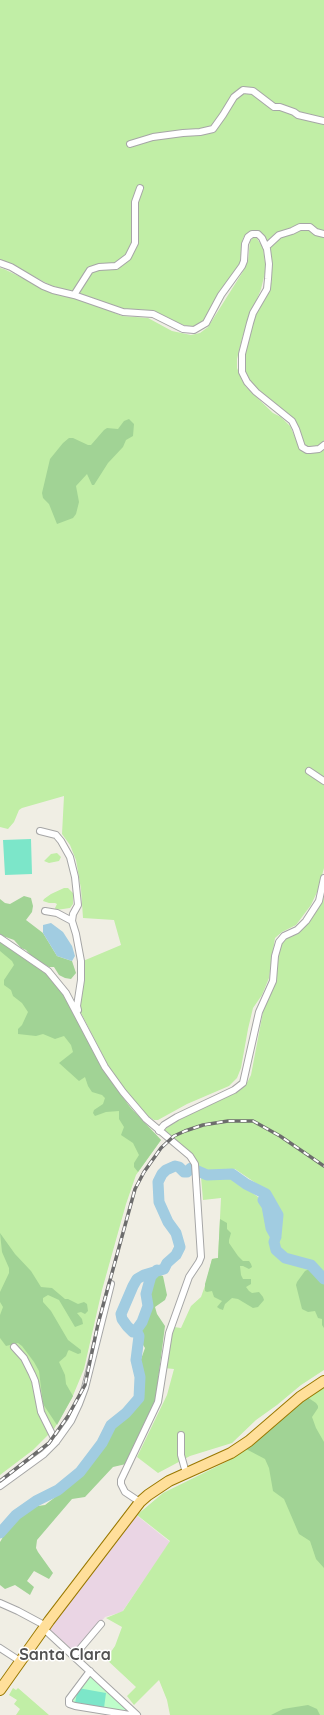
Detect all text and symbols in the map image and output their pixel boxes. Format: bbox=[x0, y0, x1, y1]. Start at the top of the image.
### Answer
district label: Santa Clara bbox=[19, 1645, 111, 1665]

